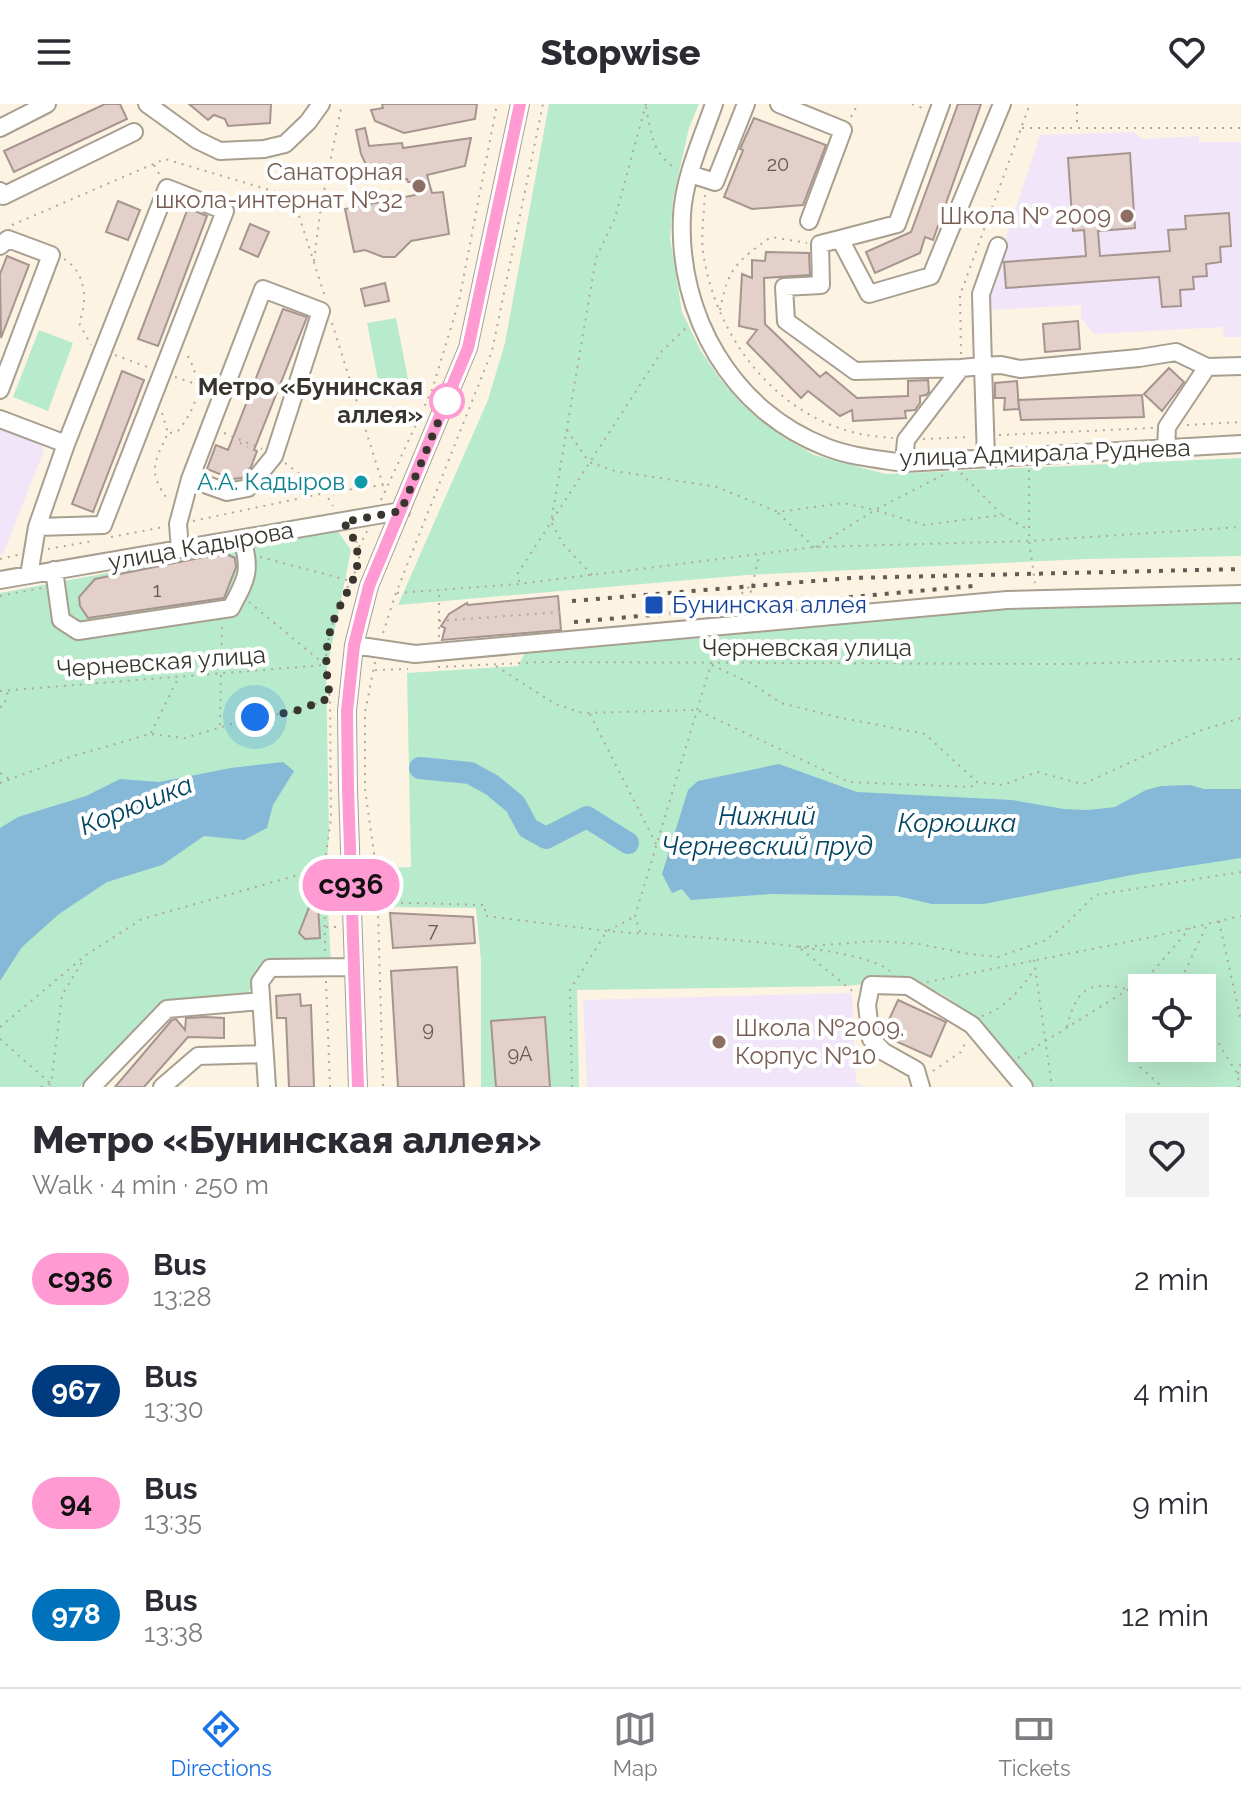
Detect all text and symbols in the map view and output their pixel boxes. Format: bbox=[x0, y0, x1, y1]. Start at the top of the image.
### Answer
icon: menu bbox=[32, 30, 76, 74]
icon: heart bbox=[1165, 30, 1209, 74]
text: Stopwise bbox=[540, 31, 701, 73]
house number: 20 bbox=[767, 152, 789, 176]
place label: Санаторная школа-интернат №32 bbox=[155, 157, 403, 214]
marker: Санаторная школа-интернат №32 bbox=[410, 177, 428, 195]
place label: Школа № 2009 bbox=[940, 201, 1111, 230]
marker: Школа № 2009 bbox=[1118, 207, 1136, 225]
place label: Метро «Бунинская аллея» bbox=[198, 372, 423, 429]
marker: Метро «Бунинская аллея» bbox=[430, 384, 464, 418]
street label: улица Адмирала Руднева bbox=[899, 433, 1191, 472]
place label: А.А. Кадыров bbox=[197, 467, 345, 496]
marker: А.А. Кадыров bbox=[352, 473, 370, 491]
street label: улица Кадырова bbox=[106, 515, 296, 576]
house number: 1 bbox=[153, 578, 162, 602]
place label: Бунинская аллея bbox=[672, 590, 867, 619]
marker: Бунинская аллея bbox=[643, 594, 665, 616]
street label: Черневская улица bbox=[702, 633, 912, 662]
street label: Черневская улица bbox=[55, 640, 267, 683]
your location bbox=[235, 697, 275, 737]
water label: Корюшка bbox=[75, 769, 197, 841]
water label: Нижний Черневский пруд bbox=[661, 801, 873, 861]
water label: Корюшка bbox=[898, 808, 1016, 838]
line badge: с936 bbox=[295, 859, 407, 911]
text: с936 bbox=[319, 868, 383, 901]
house number: 7 bbox=[428, 918, 439, 942]
map controls bbox=[1128, 974, 1216, 1062]
button: locate bbox=[1128, 974, 1216, 1062]
place label: Школа №2009. Корпус №10 bbox=[735, 1013, 905, 1070]
house number: 9 bbox=[422, 1017, 434, 1041]
marker: Школа №2009. Корпус №10 bbox=[710, 1033, 728, 1051]
house number: 9А bbox=[507, 1042, 533, 1066]
button: heart bbox=[1125, 1113, 1209, 1197]
text: Метро «Бунинская аллея» bbox=[32, 1117, 542, 1162]
text: Walk · 4 min · 250 m bbox=[32, 1170, 269, 1200]
text: Bus bbox=[153, 1247, 207, 1282]
text: с936 bbox=[48, 1262, 113, 1295]
text: 2 min bbox=[1134, 1262, 1209, 1297]
text: 13:28 bbox=[153, 1282, 212, 1312]
text: Bus bbox=[144, 1359, 198, 1394]
text: 967 bbox=[51, 1374, 101, 1407]
text: 4 min bbox=[1133, 1374, 1209, 1409]
text: 13:30 bbox=[144, 1394, 204, 1424]
text: Bus bbox=[144, 1471, 198, 1506]
text: 94 bbox=[60, 1486, 92, 1519]
text: 9 min bbox=[1132, 1486, 1209, 1521]
text: 13:35 bbox=[144, 1506, 202, 1536]
text: Bus bbox=[144, 1583, 198, 1618]
text: 978 bbox=[51, 1598, 101, 1631]
text: 12 min bbox=[1121, 1598, 1209, 1633]
text: 13:38 bbox=[144, 1618, 203, 1648]
tab: Directions bbox=[170, 1707, 272, 1781]
tab: Map bbox=[613, 1707, 658, 1781]
tab: Tickets bbox=[998, 1707, 1071, 1781]

